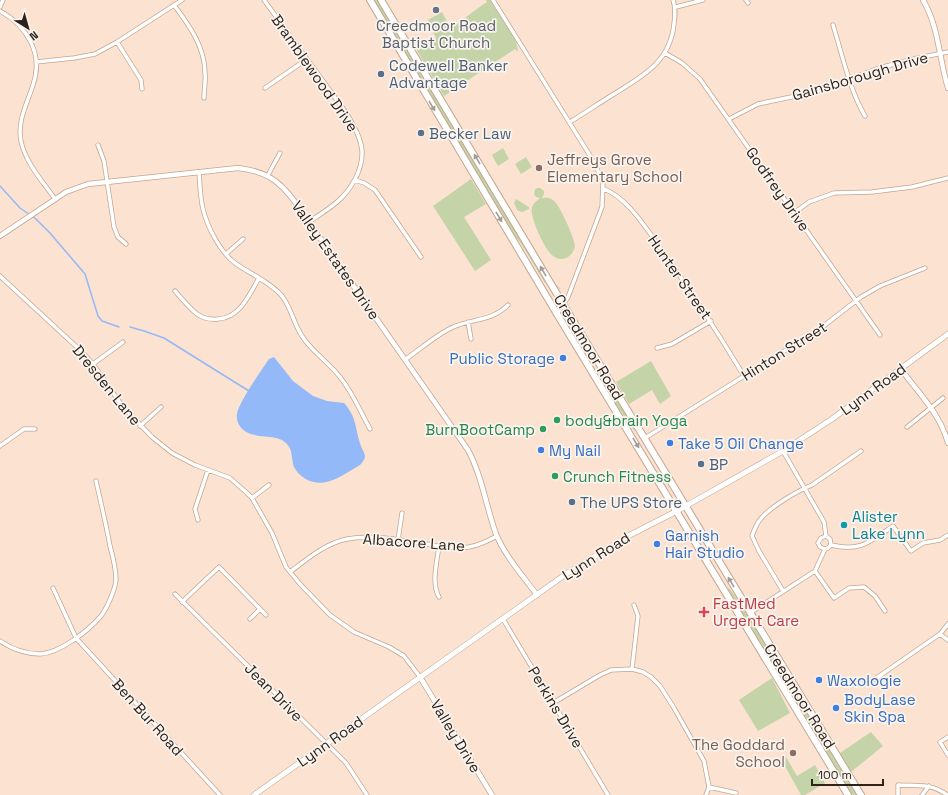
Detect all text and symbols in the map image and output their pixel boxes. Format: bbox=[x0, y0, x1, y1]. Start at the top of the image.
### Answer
marker: Creedmoor Road Baptist Church bbox=[431, 5, 441, 15]
north arrow bbox=[8, 8, 48, 48]
street label: Bramblewood Drive bbox=[267, 11, 363, 135]
place label: Creedmoor Road Baptist Church bbox=[376, 16, 496, 52]
text: N bbox=[27, 28, 41, 44]
street label: Gainsborough Drive bbox=[790, 47, 930, 105]
place label: Codewell Banker Advantage bbox=[389, 56, 509, 92]
marker: Codewell Banker Advantage bbox=[376, 69, 386, 79]
one-way arrow bbox=[429, 100, 436, 112]
place label: Becker Law bbox=[429, 124, 512, 143]
marker: Becker Law bbox=[416, 128, 426, 138]
street label: Godfrey Drive bbox=[742, 143, 814, 235]
place label: Jeffreys Grove Elementary School bbox=[547, 150, 683, 186]
one-way arrow bbox=[473, 153, 480, 165]
marker: Jeffreys Grove Elementary School bbox=[534, 163, 544, 173]
street label: Valley Estates Drive bbox=[288, 197, 384, 323]
one-way arrow bbox=[496, 211, 503, 223]
street label: Hunter Street bbox=[644, 231, 716, 323]
one-way arrow bbox=[540, 265, 547, 277]
street label: Creedmoor Road bbox=[550, 291, 628, 403]
street label: Hinton Street bbox=[738, 317, 830, 385]
street label: Dresden Lane bbox=[69, 341, 145, 429]
place label: Public Storage bbox=[450, 349, 555, 368]
marker: Public Storage bbox=[558, 353, 568, 363]
street label: Lynn Road bbox=[837, 359, 909, 419]
place label: body&brain Yoga bbox=[565, 411, 688, 430]
marker: body&brain Yoga bbox=[552, 415, 562, 425]
place label: BurnBootCamp bbox=[425, 420, 535, 439]
marker: BurnBootCamp bbox=[538, 424, 548, 434]
place label: Take 5 Oil Change bbox=[678, 434, 804, 453]
one-way arrow bbox=[632, 437, 639, 449]
marker: Take 5 Oil Change bbox=[665, 438, 675, 448]
place label: My Nail bbox=[549, 441, 601, 460]
marker: My Nail bbox=[536, 445, 546, 455]
place label: BP bbox=[709, 455, 728, 474]
marker: BP bbox=[696, 459, 706, 469]
place label: Crunch Fitness bbox=[563, 467, 671, 486]
marker: Crunch Fitness bbox=[550, 471, 560, 481]
place label: The UPS Store bbox=[580, 493, 682, 512]
marker: The UPS Store bbox=[567, 497, 577, 507]
place label: Alister Lake Lynn bbox=[852, 507, 925, 543]
marker: Alister Lake Lynn bbox=[839, 520, 849, 530]
place label: Garnish Hair Studio bbox=[665, 526, 745, 562]
street label: Lynn Road bbox=[559, 528, 633, 584]
street label: Albacore Lane bbox=[362, 529, 466, 555]
marker: Garnish Hair Studio bbox=[652, 539, 662, 549]
one-way arrow bbox=[728, 576, 735, 588]
place label: FastMed Urgent Care bbox=[713, 594, 799, 630]
marker: FastMed Urgent Care bbox=[698, 606, 710, 618]
street label: Creedmoor Road bbox=[760, 640, 840, 752]
street label: Jean Drive bbox=[241, 659, 307, 725]
street label: Perkins Drive bbox=[524, 663, 588, 751]
place label: Waxologie bbox=[827, 671, 902, 690]
street label: Ben Bur Road bbox=[108, 674, 188, 760]
marker: Waxologie bbox=[814, 675, 824, 685]
place label: BodyLase Skin Spa bbox=[844, 690, 916, 726]
street label: Valley Drive bbox=[427, 696, 485, 776]
marker: BodyLase Skin Spa bbox=[831, 703, 841, 713]
street label: Lynn Road bbox=[293, 711, 367, 771]
place label: The Goddard School bbox=[692, 735, 785, 771]
marker: The Goddard School bbox=[788, 748, 798, 758]
scale bar bbox=[812, 761, 883, 787]
text: 100 m bbox=[818, 767, 852, 783]

